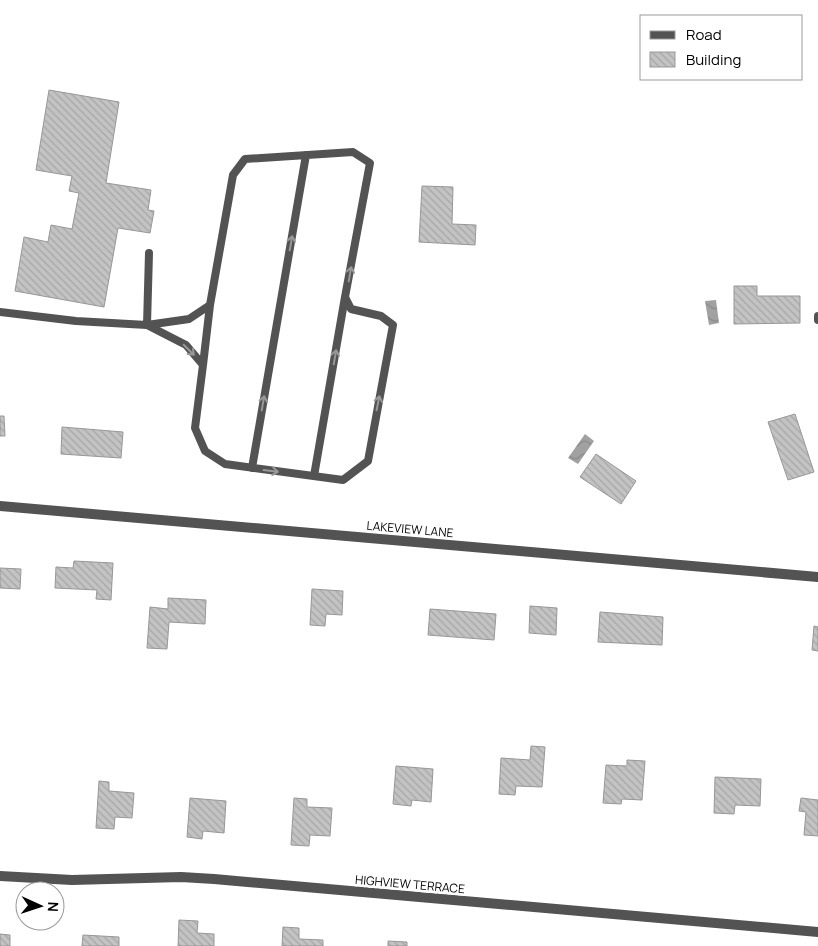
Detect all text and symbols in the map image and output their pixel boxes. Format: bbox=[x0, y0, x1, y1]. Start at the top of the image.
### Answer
legend bbox=[640, 15, 803, 80]
text: Road bbox=[686, 24, 722, 45]
text: Building bbox=[686, 49, 741, 70]
one-way arrow bbox=[286, 235, 296, 251]
one-way arrow bbox=[345, 266, 355, 282]
one-way arrow bbox=[183, 343, 195, 356]
one-way arrow bbox=[331, 349, 340, 365]
one-way arrow bbox=[259, 395, 269, 411]
one-way arrow bbox=[374, 396, 384, 412]
one-way arrow bbox=[262, 466, 278, 476]
street label: LAKEVIEW LANE bbox=[366, 517, 454, 541]
street label: HIGHVIEW TERRACE bbox=[354, 871, 466, 897]
north arrow bbox=[15, 881, 65, 931]
text: N bbox=[44, 901, 63, 912]

